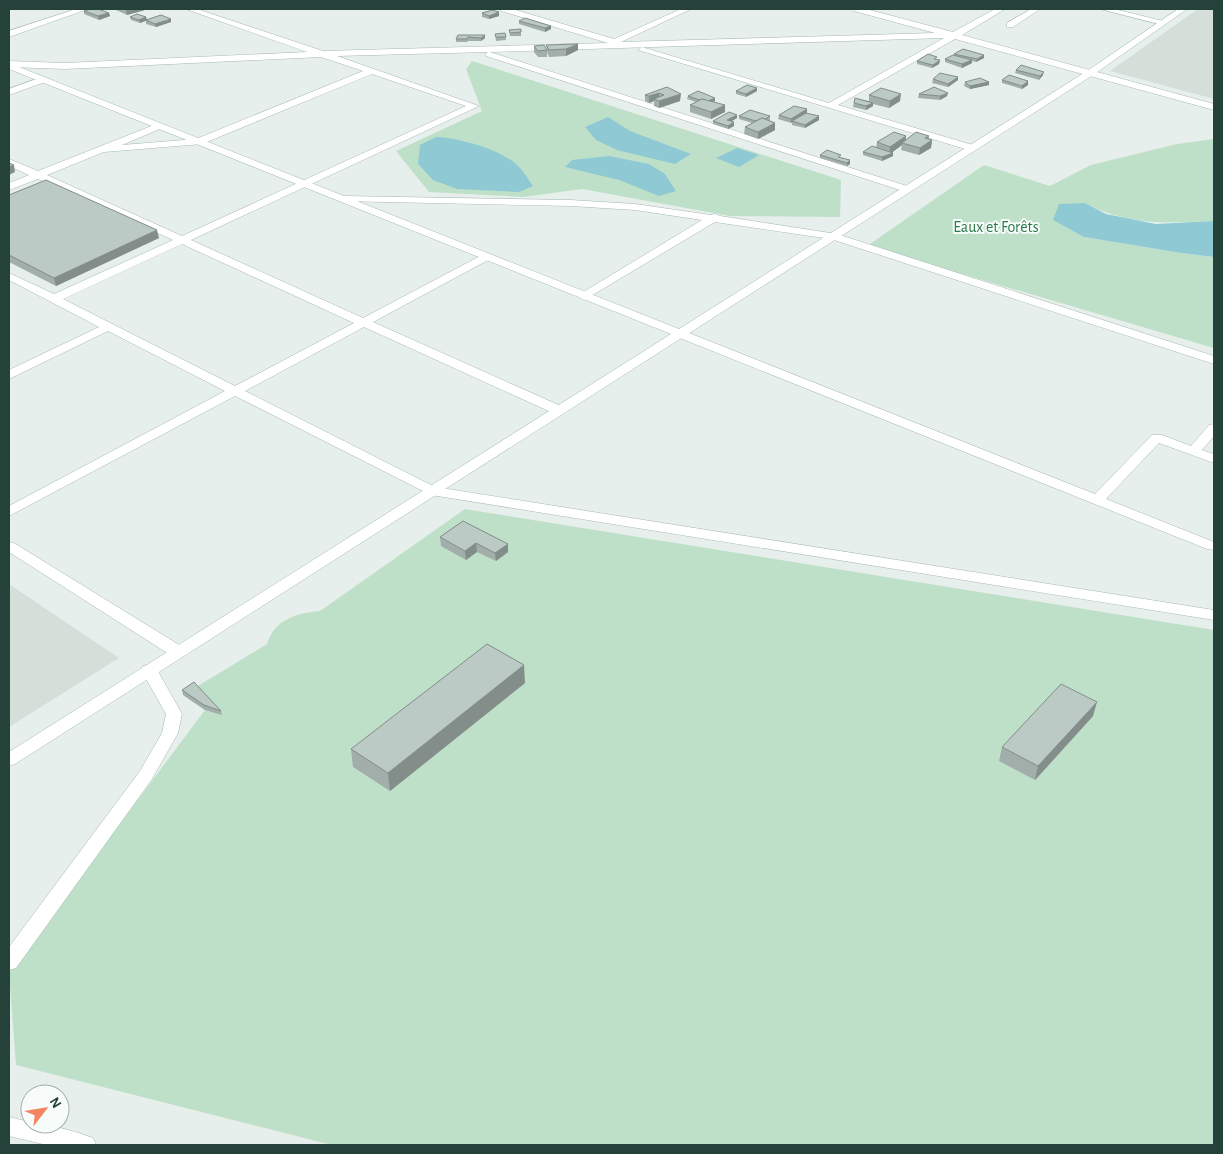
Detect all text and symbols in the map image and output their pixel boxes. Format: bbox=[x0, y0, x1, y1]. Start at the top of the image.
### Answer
park label: Eaux et Forêts bbox=[953, 219, 1039, 235]
north arrow bbox=[20, 1084, 70, 1134]
text: N bbox=[47, 1095, 64, 1111]

